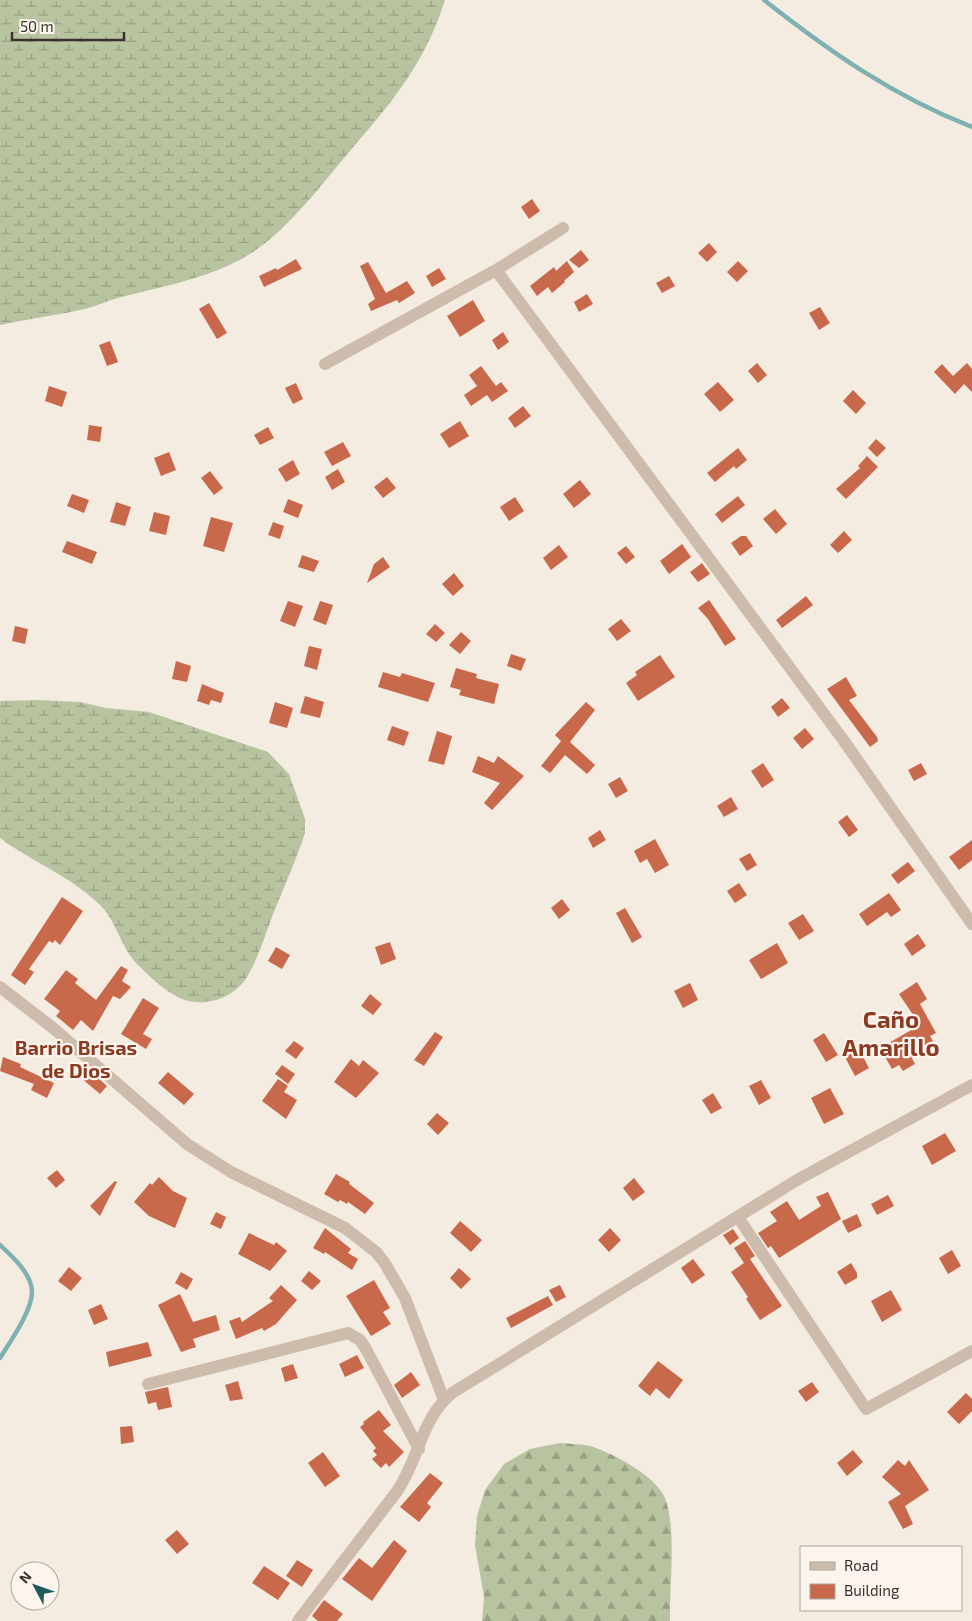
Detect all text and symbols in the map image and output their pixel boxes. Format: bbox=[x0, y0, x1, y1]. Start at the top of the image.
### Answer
scale bar bbox=[12, 10, 125, 42]
text: 50 m bbox=[20, 17, 54, 35]
district label: Caño Amarillo bbox=[842, 1004, 940, 1061]
district label: Barrio Brisas de Dios bbox=[15, 1035, 137, 1082]
legend bbox=[800, 1546, 962, 1611]
text: Road bbox=[844, 1556, 879, 1574]
north arrow bbox=[10, 1561, 60, 1611]
text: N bbox=[15, 1568, 35, 1587]
text: Building bbox=[844, 1581, 900, 1599]

